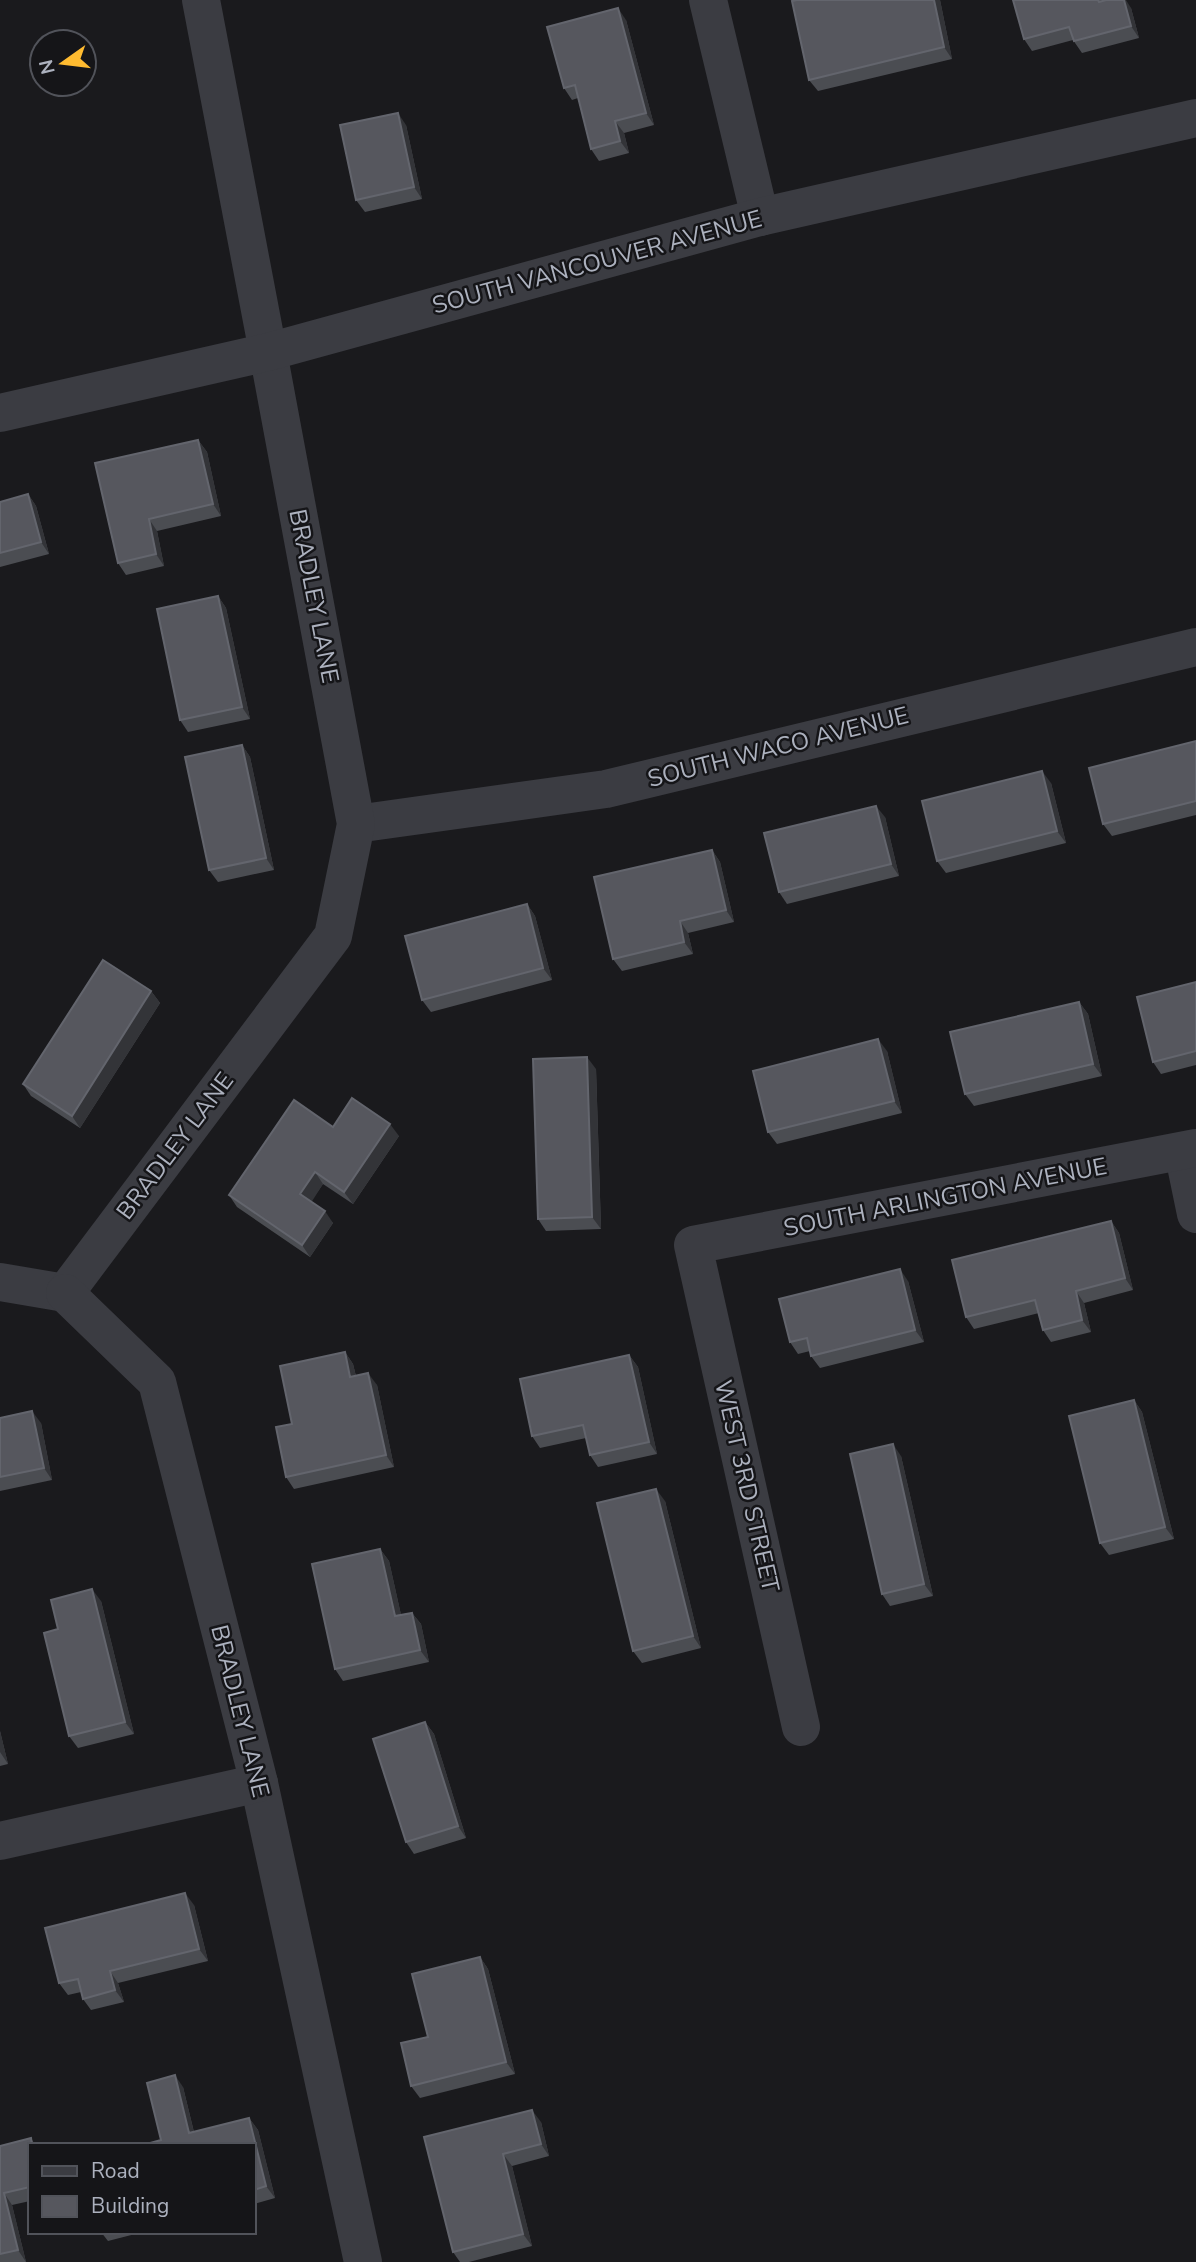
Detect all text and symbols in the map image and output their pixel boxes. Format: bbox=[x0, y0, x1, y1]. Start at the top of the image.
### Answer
north arrow bbox=[28, 28, 98, 98]
text: N bbox=[33, 57, 62, 77]
street label: SOUTH VANCOUVER AVENUE bbox=[429, 203, 765, 321]
street label: BRADLEY LANE bbox=[281, 506, 347, 686]
street label: SOUTH WACO AVENUE bbox=[644, 699, 912, 795]
street label: BRADLEY LANE bbox=[109, 1066, 241, 1226]
street label: SOUTH ARLINGTON AVENUE bbox=[781, 1150, 1109, 1244]
street label: WEST 3RD STREET bbox=[707, 1377, 787, 1596]
street label: BRADLEY LANE bbox=[203, 1622, 277, 1800]
legend bbox=[28, 2143, 256, 2234]
text: Road bbox=[91, 2157, 140, 2185]
text: Building bbox=[91, 2192, 169, 2220]

